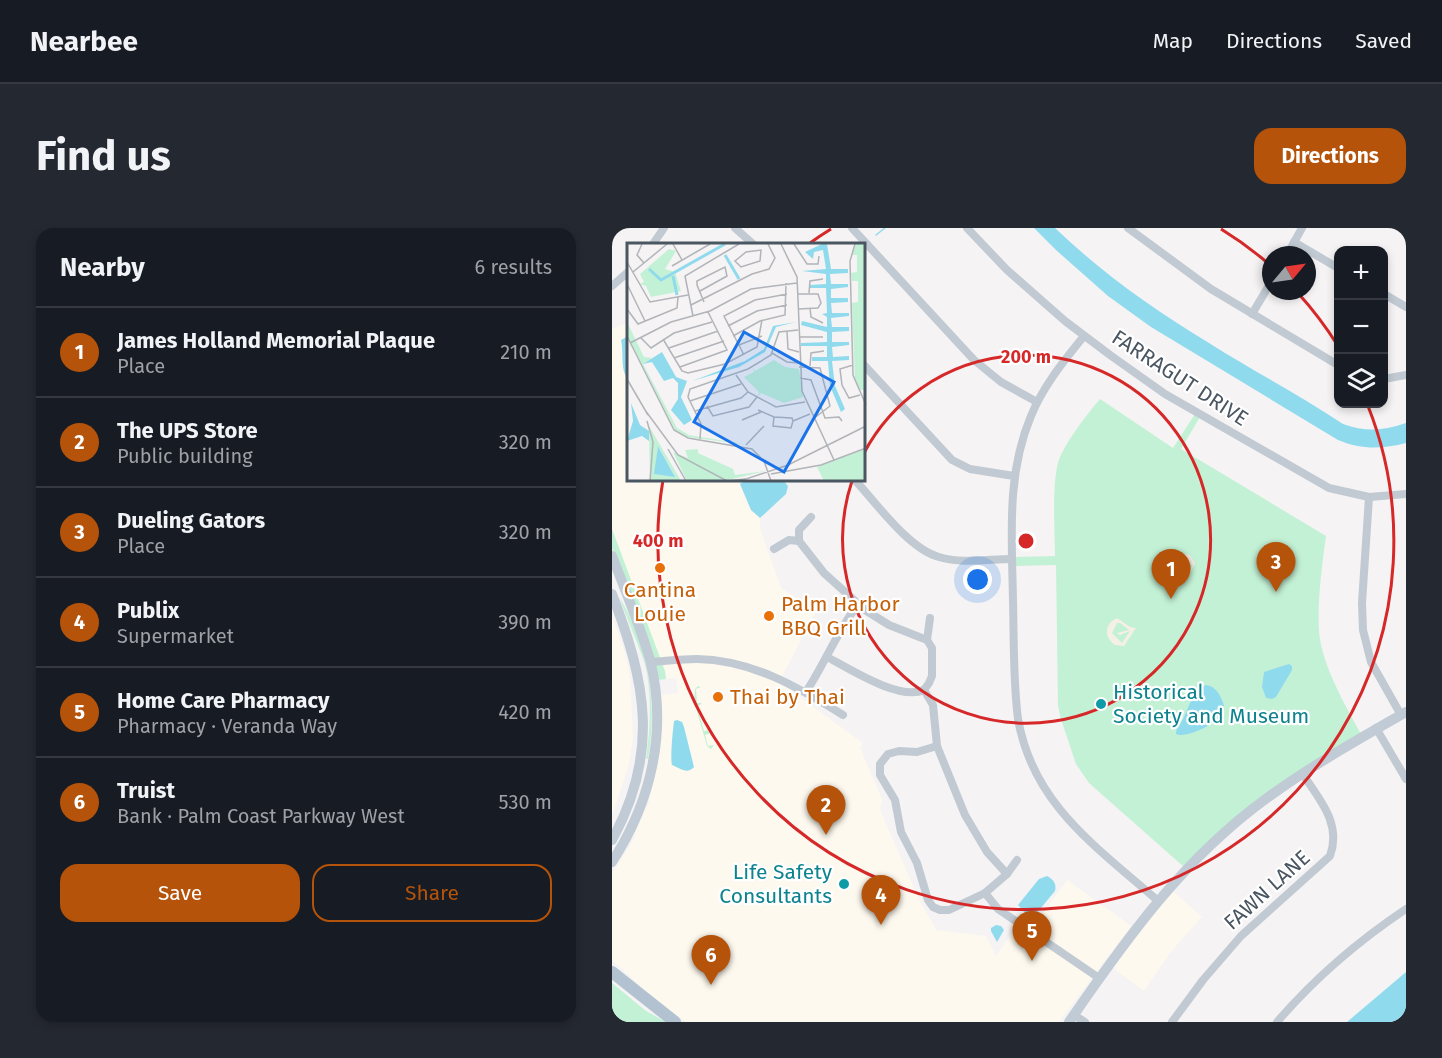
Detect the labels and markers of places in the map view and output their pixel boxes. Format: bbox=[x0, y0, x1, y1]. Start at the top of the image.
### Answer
centre of rings bbox=[1016, 531, 1036, 551]
pin: 3 bbox=[1256, 542, 1296, 592]
pin: 1 bbox=[1152, 550, 1190, 599]
marker: Cantina Louie bbox=[653, 561, 667, 575]
place label: Cantina Louie bbox=[624, 577, 696, 627]
place label: Palm Harbor BBQ Grill bbox=[781, 591, 900, 641]
marker: Palm Harbor BBQ Grill bbox=[762, 609, 776, 623]
place label: Historical Society and Museum bbox=[1113, 679, 1309, 729]
place label: Thai by Thai bbox=[730, 684, 845, 710]
marker: Thai by Thai bbox=[711, 690, 725, 704]
marker: Historical Society and Museum bbox=[1094, 697, 1108, 711]
pin: 2 bbox=[806, 786, 846, 835]
place label: Life Safety Consultants bbox=[719, 859, 833, 909]
pin: 4 bbox=[862, 876, 900, 925]
marker: Life Safety Consultants bbox=[837, 877, 851, 891]
pin: 5 bbox=[1012, 912, 1052, 961]
pin: 6 bbox=[692, 936, 730, 985]

